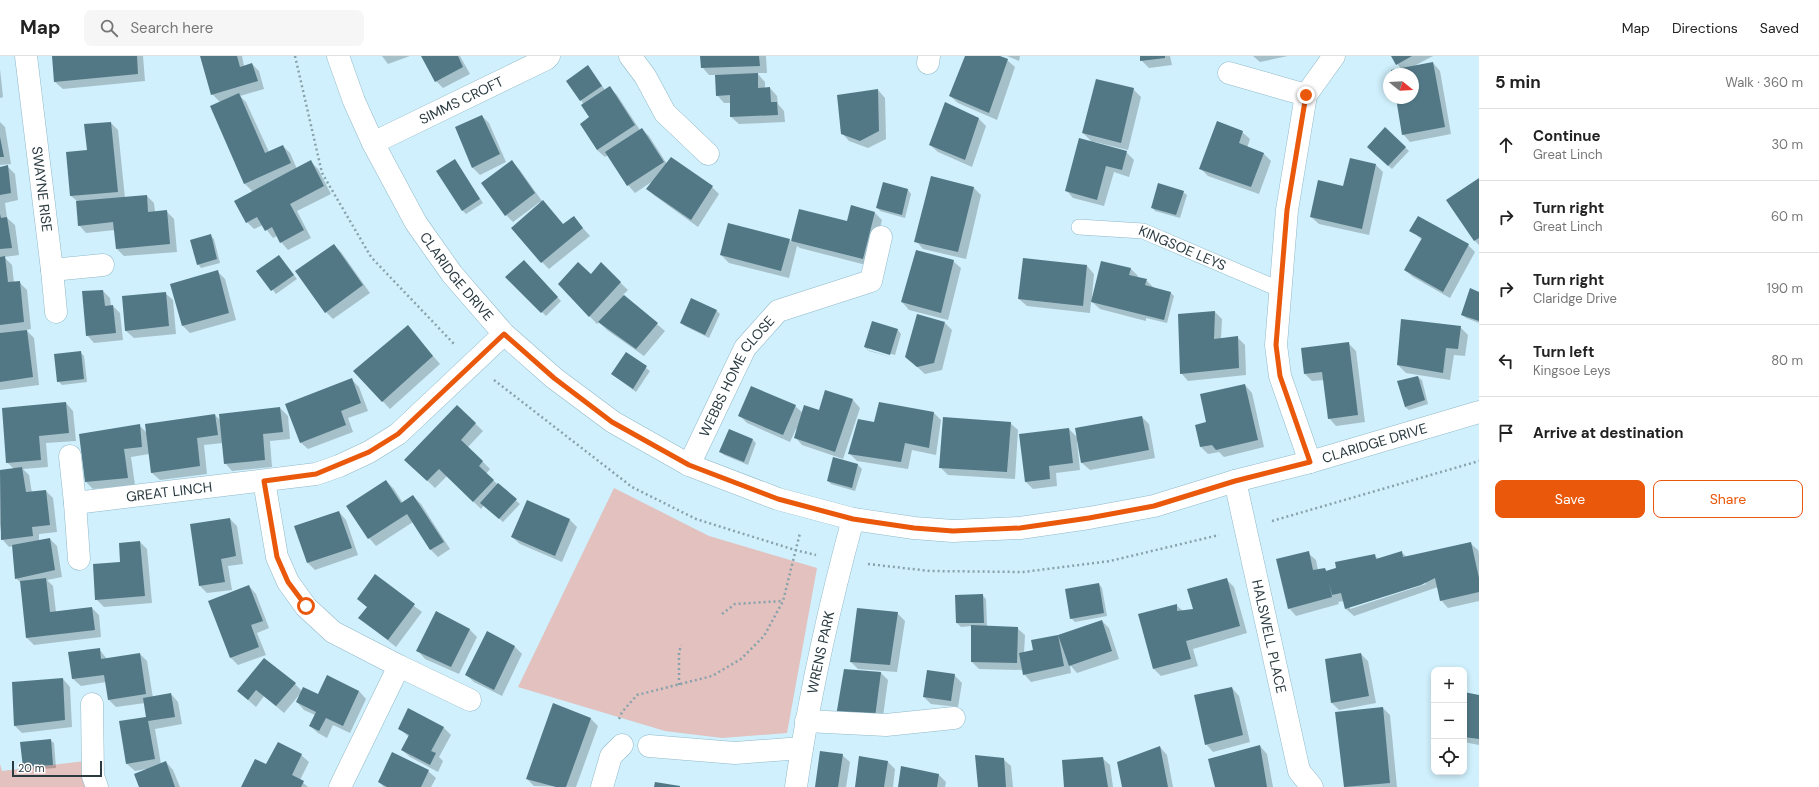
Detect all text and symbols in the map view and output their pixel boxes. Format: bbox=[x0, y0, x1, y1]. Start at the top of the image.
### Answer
search box bbox=[84, 10, 364, 46]
text: Map bbox=[20, 15, 60, 40]
icon: search bbox=[98, 17, 120, 39]
text: Search here bbox=[130, 18, 213, 38]
text: Map bbox=[1622, 19, 1650, 37]
text: Directions bbox=[1672, 19, 1738, 37]
text: Saved bbox=[1760, 19, 1799, 37]
north arrow bbox=[1383, 68, 1419, 104]
text: 5 min bbox=[1495, 71, 1541, 93]
street label: SIMMS CROFT bbox=[416, 72, 506, 128]
text: Walk · 360 m bbox=[1725, 74, 1803, 91]
route end bbox=[1297, 86, 1315, 104]
text: Continue bbox=[1533, 126, 1601, 146]
icon: ahead bbox=[1495, 134, 1517, 156]
text: 30 m bbox=[1771, 136, 1803, 153]
street label: SWAYNE RISE bbox=[28, 145, 56, 233]
text: Great Linch bbox=[1533, 146, 1603, 163]
text: Turn right bbox=[1533, 198, 1604, 218]
icon: right bbox=[1495, 206, 1517, 228]
text: 60 m bbox=[1771, 208, 1803, 225]
text: Great Linch bbox=[1533, 218, 1603, 235]
street label: KINGSOE LEYS bbox=[1136, 221, 1229, 274]
street label: CLARIDGE DRIVE bbox=[416, 228, 498, 325]
text: Turn right bbox=[1533, 270, 1604, 290]
icon: right bbox=[1495, 278, 1517, 300]
text: 190 m bbox=[1767, 280, 1803, 297]
text: Claridge Drive bbox=[1533, 290, 1617, 307]
street label: WEBBS HOME CLOSE bbox=[695, 312, 778, 440]
text: Turn left bbox=[1533, 342, 1594, 362]
icon: left bbox=[1495, 350, 1517, 372]
text: 80 m bbox=[1771, 352, 1803, 369]
text: Kingsoe Leys bbox=[1533, 362, 1611, 379]
street label: CLARIDGE DRIVE bbox=[1320, 419, 1429, 467]
icon: arrive bbox=[1495, 422, 1517, 444]
text: Arrive at destination bbox=[1533, 423, 1684, 443]
street label: GREAT LINCH bbox=[125, 478, 213, 506]
button: Save bbox=[1495, 480, 1645, 518]
button: Share bbox=[1653, 480, 1803, 518]
street label: HALSWELL PLACE bbox=[1248, 578, 1291, 695]
route start bbox=[297, 597, 315, 615]
street label: WRENS PARK bbox=[803, 609, 838, 695]
map controls bbox=[1431, 667, 1467, 775]
button: + bbox=[1431, 667, 1467, 703]
button: − bbox=[1431, 703, 1467, 739]
button: locate bbox=[1431, 739, 1467, 775]
scale bar bbox=[12, 759, 102, 778]
text: 20 m bbox=[18, 761, 44, 775]

